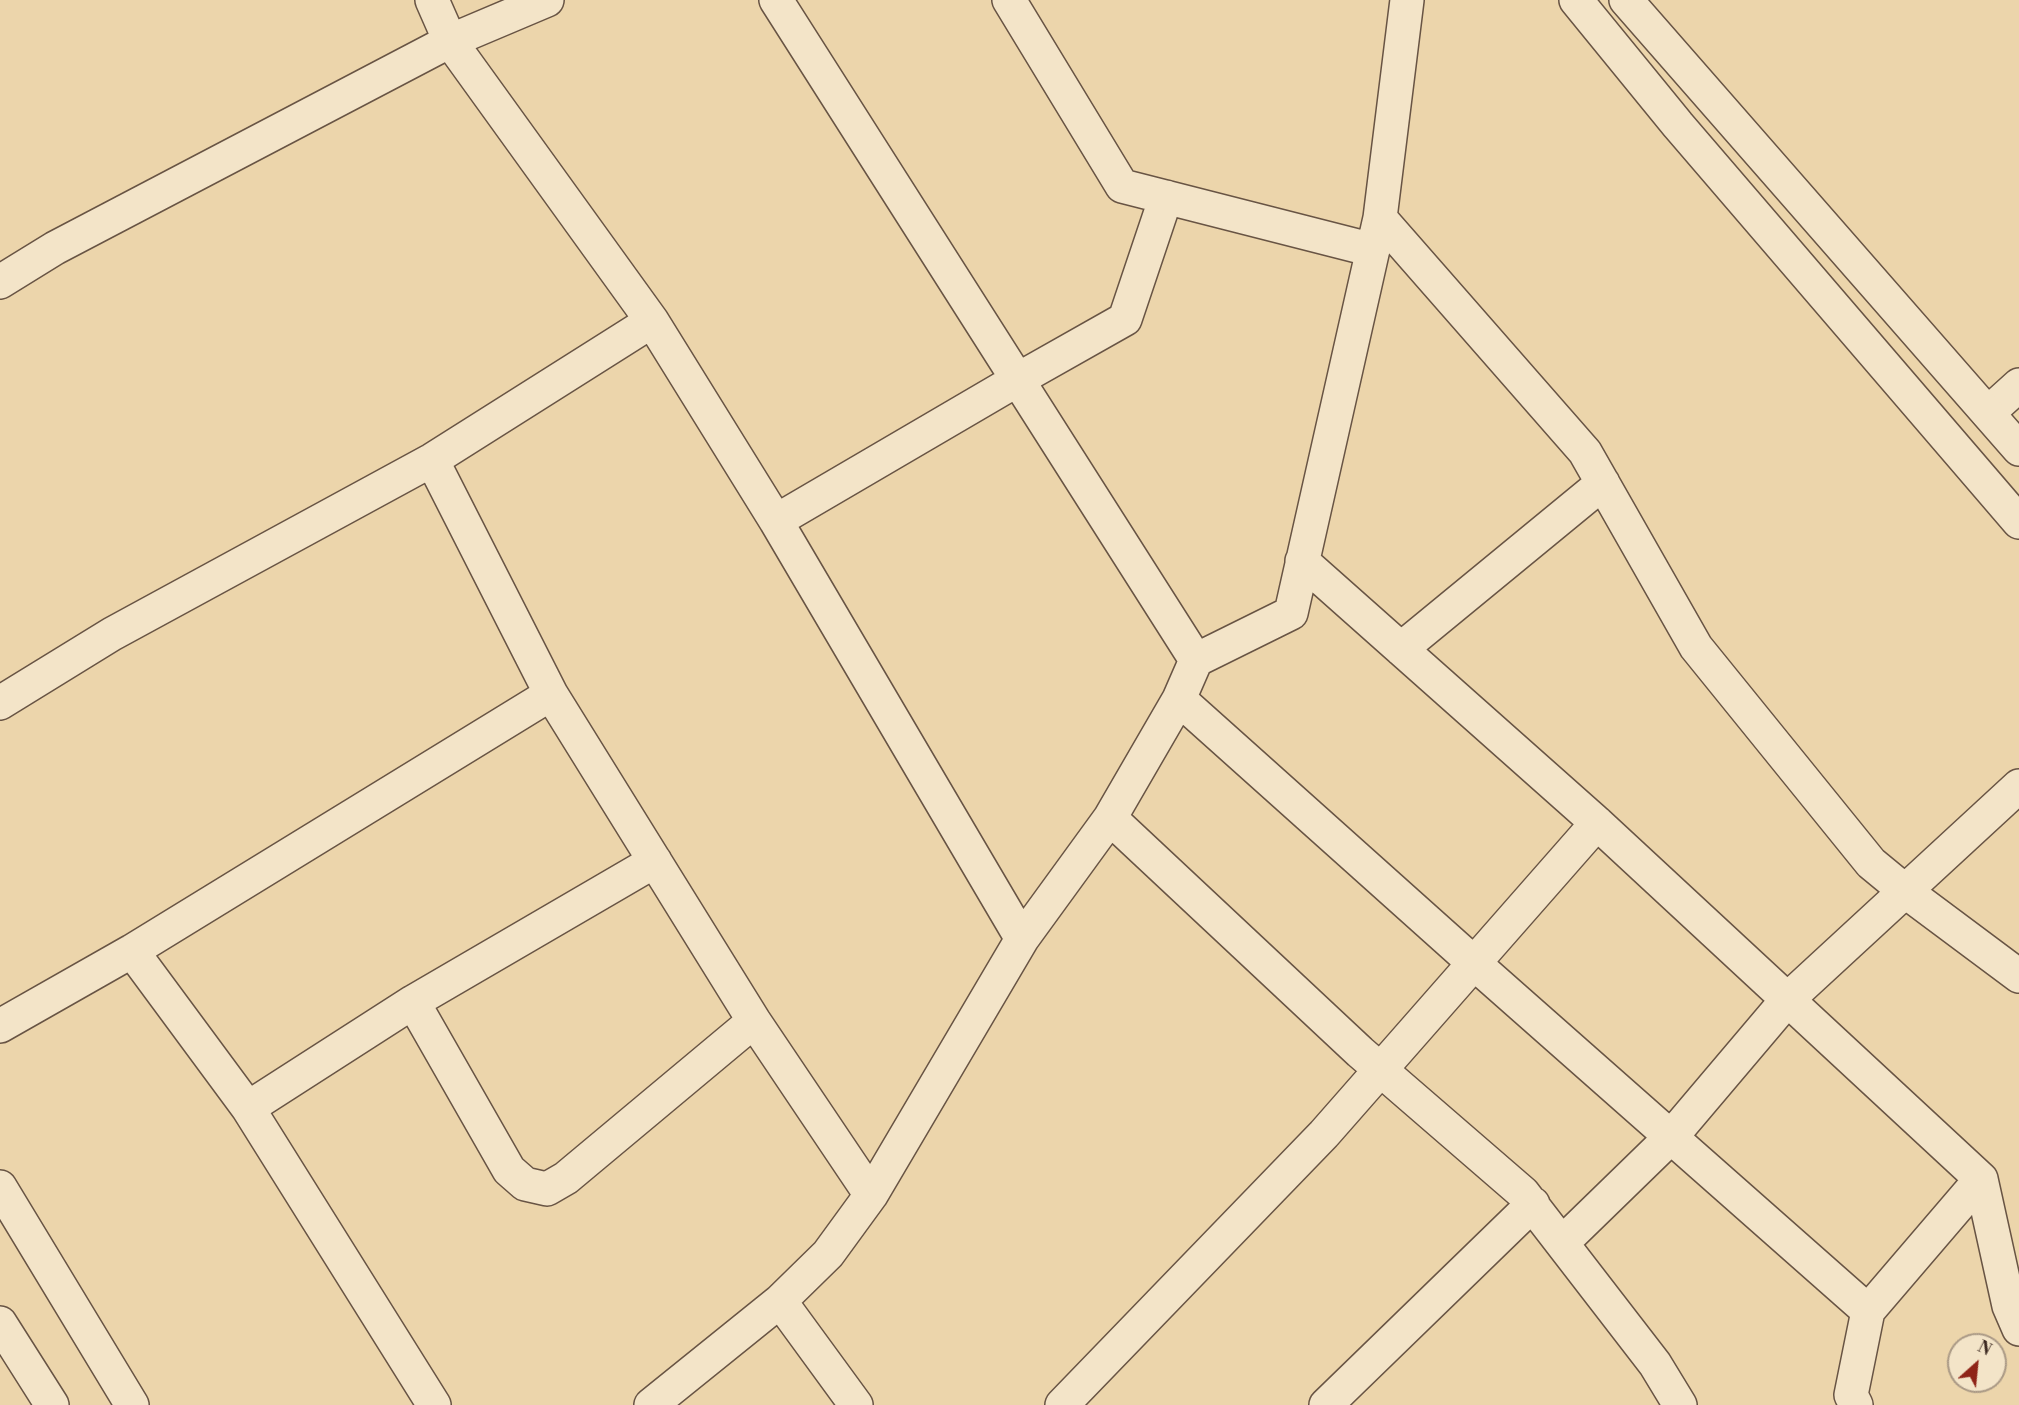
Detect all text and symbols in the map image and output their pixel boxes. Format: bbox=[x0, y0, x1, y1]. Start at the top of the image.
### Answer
north arrow bbox=[1947, 1333, 2007, 1393]
text: N bbox=[1974, 1337, 1994, 1361]

